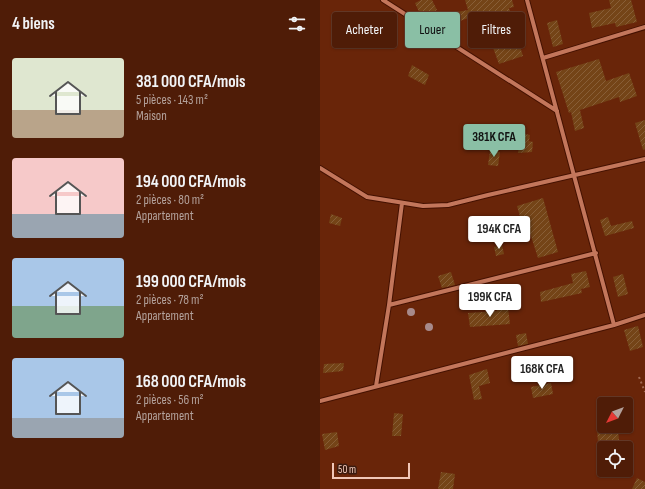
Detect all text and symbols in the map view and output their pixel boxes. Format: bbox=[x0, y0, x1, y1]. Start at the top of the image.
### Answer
chip: Acheter bbox=[332, 12, 397, 48]
chip: Louer bbox=[405, 12, 460, 48]
chip: Filtres bbox=[468, 12, 525, 48]
icon: filters bbox=[286, 13, 308, 35]
text: 4 biens bbox=[12, 14, 55, 34]
text: 381 000 CFA/mois bbox=[136, 72, 246, 92]
icon: home bbox=[44, 74, 92, 122]
text: 5 pièces · 143 m² bbox=[136, 92, 208, 108]
text: Maison bbox=[136, 108, 167, 124]
pin: 381K CFA bbox=[453, 124, 535, 158]
text: 381K CFA bbox=[472, 129, 516, 145]
text: 194 000 CFA/mois bbox=[136, 172, 246, 192]
icon: home bbox=[44, 174, 92, 222]
text: 2 pièces · 80 m² bbox=[136, 192, 204, 208]
text: Appartement bbox=[136, 208, 194, 224]
pin: 194K CFA bbox=[458, 216, 540, 250]
text: 194K CFA bbox=[477, 221, 521, 237]
text: 199 000 CFA/mois bbox=[136, 272, 246, 292]
icon: home bbox=[44, 274, 92, 322]
pin: 199K CFA bbox=[449, 284, 531, 318]
text: 199K CFA bbox=[468, 289, 512, 305]
text: 2 pièces · 78 m² bbox=[136, 292, 204, 308]
text: Appartement bbox=[136, 308, 194, 324]
pin: 168K CFA bbox=[501, 356, 583, 390]
text: 168K CFA bbox=[520, 361, 564, 377]
text: 168 000 CFA/mois bbox=[136, 372, 246, 392]
icon: home bbox=[44, 374, 92, 422]
text: 2 pièces · 56 m² bbox=[136, 392, 204, 408]
north arrow bbox=[597, 397, 633, 433]
map controls bbox=[597, 397, 633, 477]
text: Appartement bbox=[136, 408, 194, 424]
button: locate bbox=[597, 441, 633, 477]
scale bar bbox=[332, 461, 410, 480]
text: 50 m bbox=[338, 463, 356, 476]

